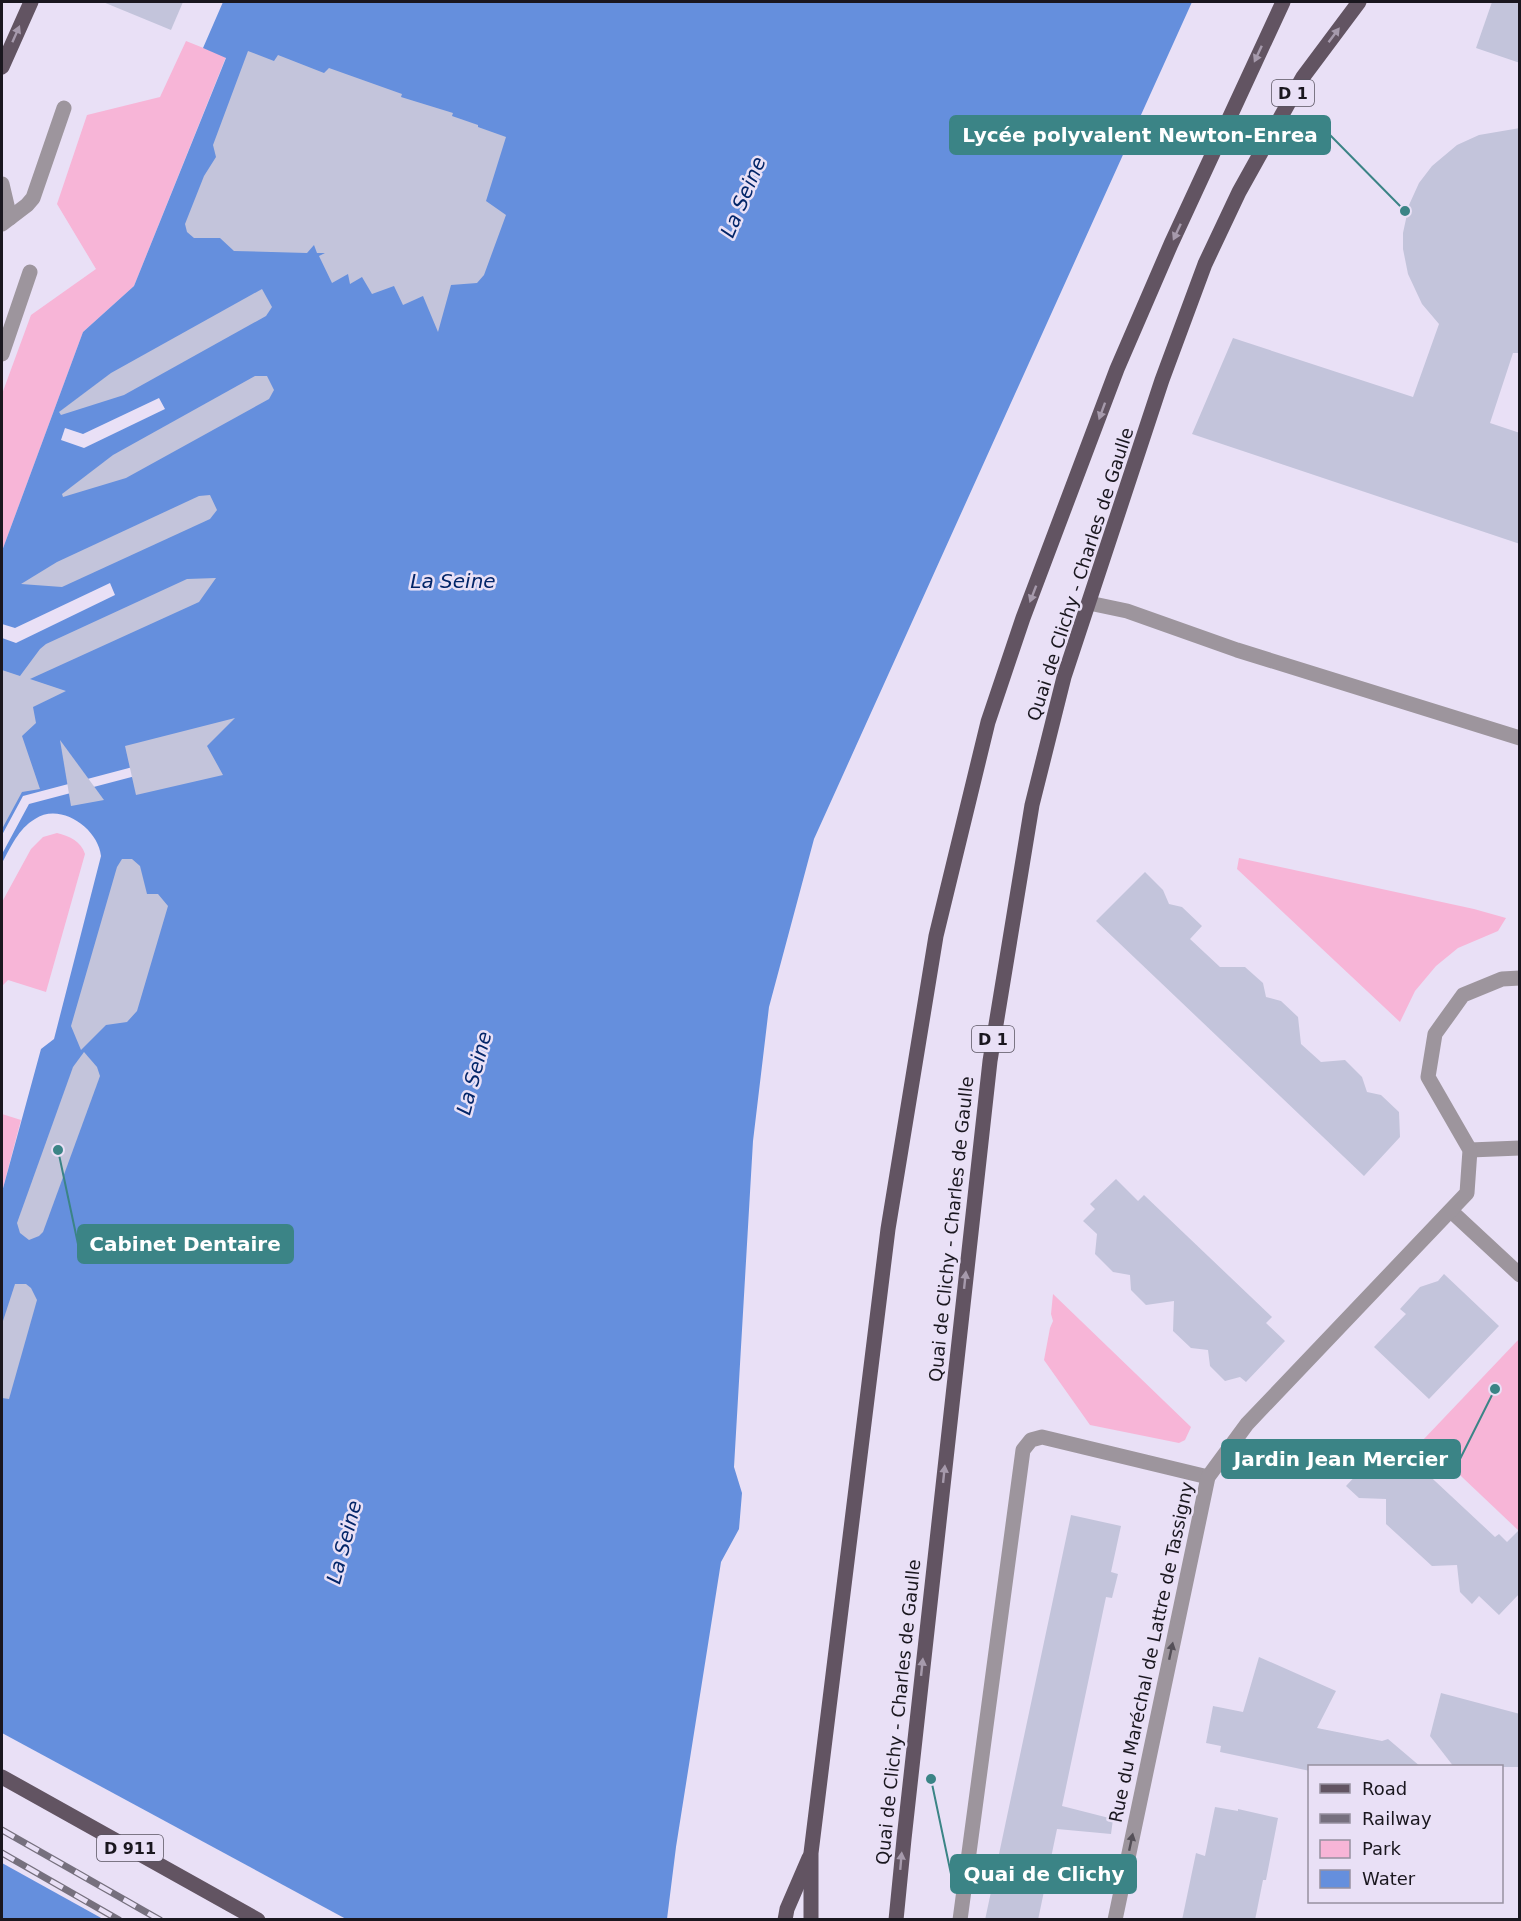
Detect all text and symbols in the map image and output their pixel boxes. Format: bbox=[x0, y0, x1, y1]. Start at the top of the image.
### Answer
one-way arrow bbox=[11, 25, 21, 43]
one-way arrow bbox=[1328, 27, 1340, 43]
one-way arrow bbox=[1254, 46, 1263, 63]
road number: D 1 bbox=[1272, 80, 1314, 106]
callout: Lycée polyvalent Newton-Enrea bbox=[950, 116, 1330, 154]
text: Lycée polyvalent Newton-Enrea bbox=[962, 123, 1318, 147]
water label: La Seine bbox=[715, 153, 771, 241]
one-way arrow bbox=[1172, 223, 1182, 241]
one-way arrow bbox=[1096, 402, 1106, 420]
street label: Quai de Clichy - Charles de Gaulle bbox=[1023, 425, 1137, 723]
water label: La Seine bbox=[410, 569, 496, 593]
one-way arrow bbox=[1027, 585, 1037, 603]
road number: D 1 bbox=[972, 1026, 1014, 1052]
water label: La Seine bbox=[451, 1029, 497, 1117]
street label: Quai de Clichy - Charles de Gaulle bbox=[924, 1075, 978, 1383]
callout: Cabinet Dentaire bbox=[78, 1225, 293, 1263]
text: Cabinet Dentaire bbox=[89, 1232, 281, 1256]
one-way arrow bbox=[961, 1270, 970, 1289]
callout: Jardin Jean Mercier bbox=[1222, 1440, 1460, 1478]
text: Jardin Jean Mercier bbox=[1232, 1447, 1448, 1471]
one-way arrow bbox=[939, 1464, 949, 1483]
street label: Rue du Maréchal de Lattre de Tassigny bbox=[1105, 1479, 1198, 1824]
water label: La Seine bbox=[321, 1498, 367, 1586]
street label: Quai de Clichy - Charles de Gaulle bbox=[871, 1558, 925, 1866]
one-way arrow bbox=[1167, 1642, 1177, 1660]
one-way arrow bbox=[918, 1658, 927, 1677]
legend bbox=[1308, 1765, 1503, 1903]
text: Road bbox=[1362, 1778, 1407, 1799]
text: Railway bbox=[1362, 1808, 1432, 1829]
one-way arrow bbox=[1127, 1832, 1137, 1851]
road number: D 911 bbox=[97, 1835, 163, 1861]
text: Park bbox=[1362, 1838, 1401, 1859]
one-way arrow bbox=[897, 1852, 906, 1871]
callout: Quai de Clichy bbox=[951, 1855, 1136, 1893]
text: Quai de Clichy bbox=[964, 1862, 1124, 1886]
text: Water bbox=[1362, 1868, 1416, 1889]

